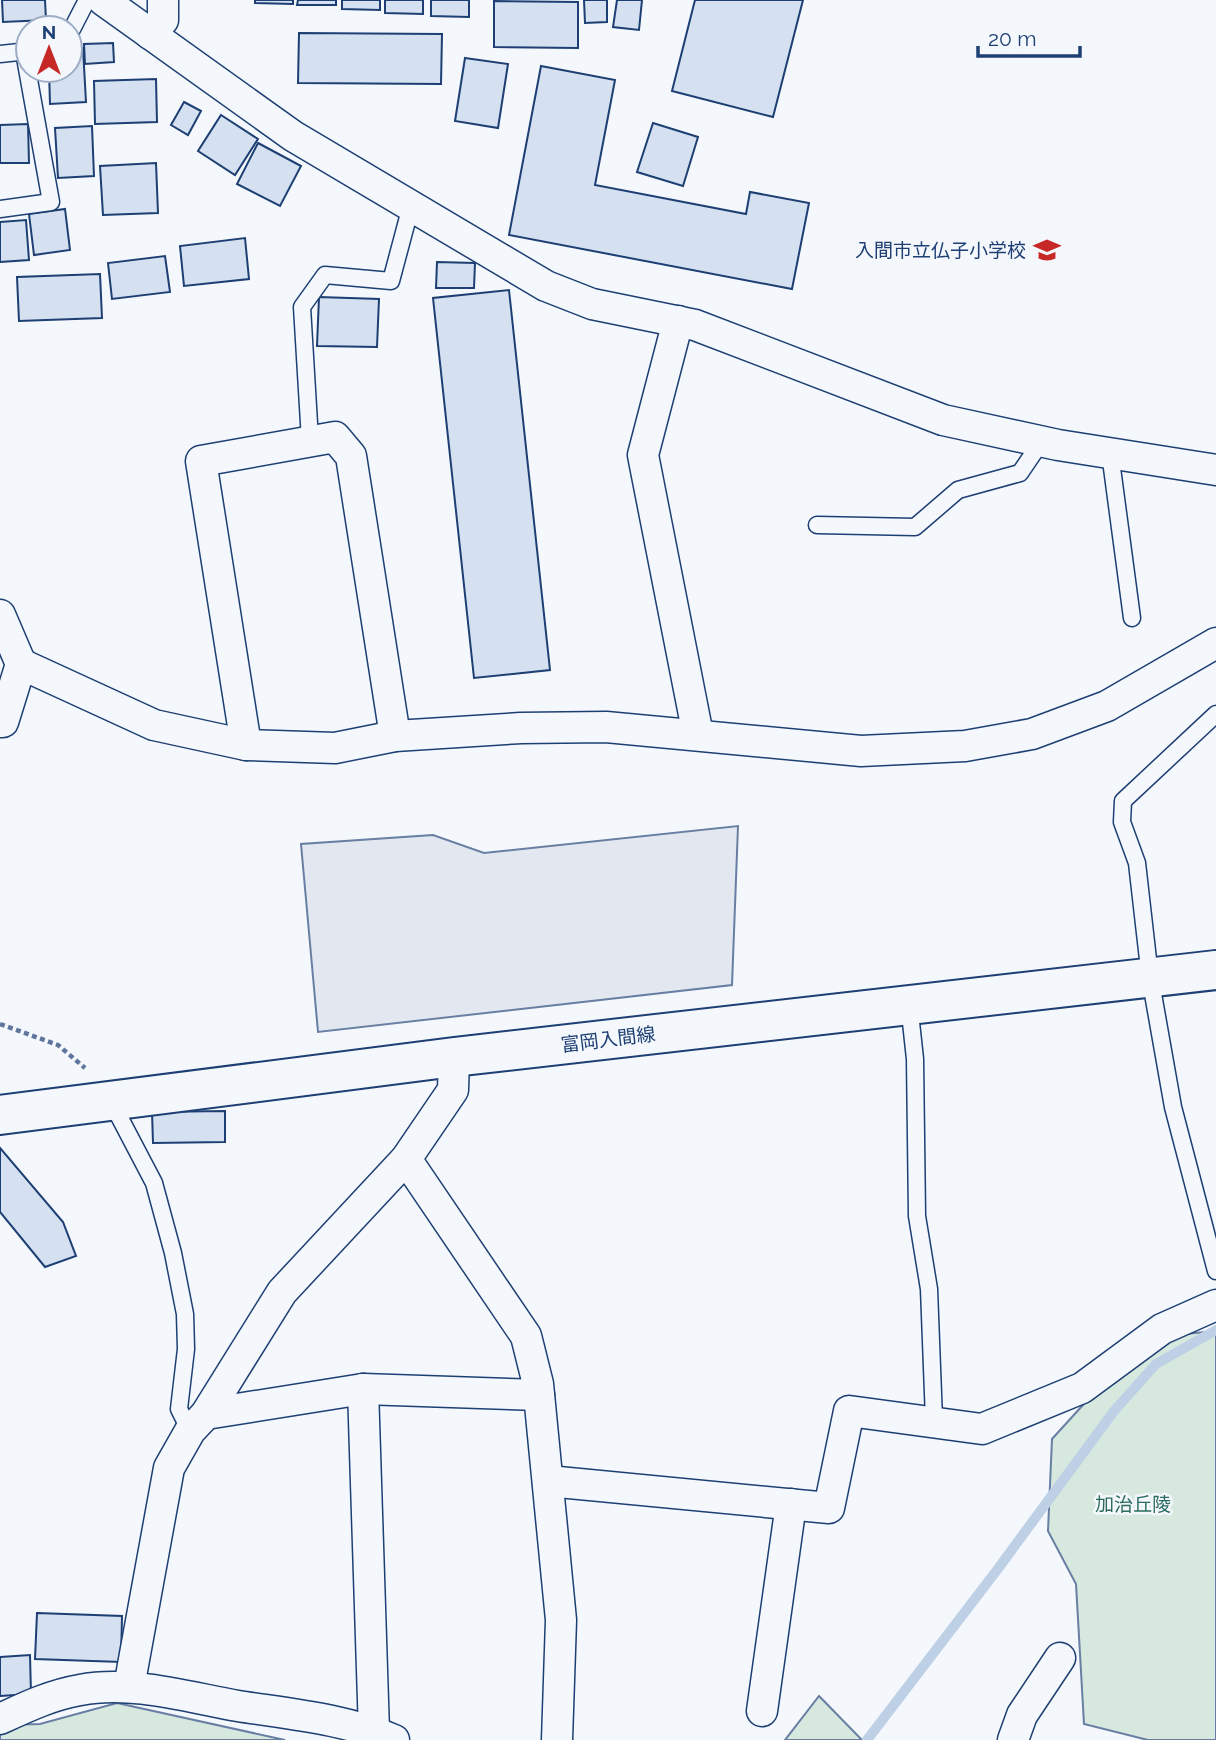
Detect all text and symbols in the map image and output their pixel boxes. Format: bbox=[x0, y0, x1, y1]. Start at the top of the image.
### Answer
north arrow bbox=[14, 14, 84, 84]
scale bar bbox=[978, 14, 1080, 58]
text: N bbox=[42, 21, 56, 43]
text: 20 m bbox=[988, 26, 1036, 51]
school or university icon: 入間市立仏子小学校 bbox=[1032, 235, 1062, 265]
place label: 入間市立仏子小学校 bbox=[855, 239, 1026, 261]
street label: 富岡入間線 bbox=[560, 1022, 656, 1056]
park label: 加治丘陵 bbox=[1095, 1493, 1171, 1515]

